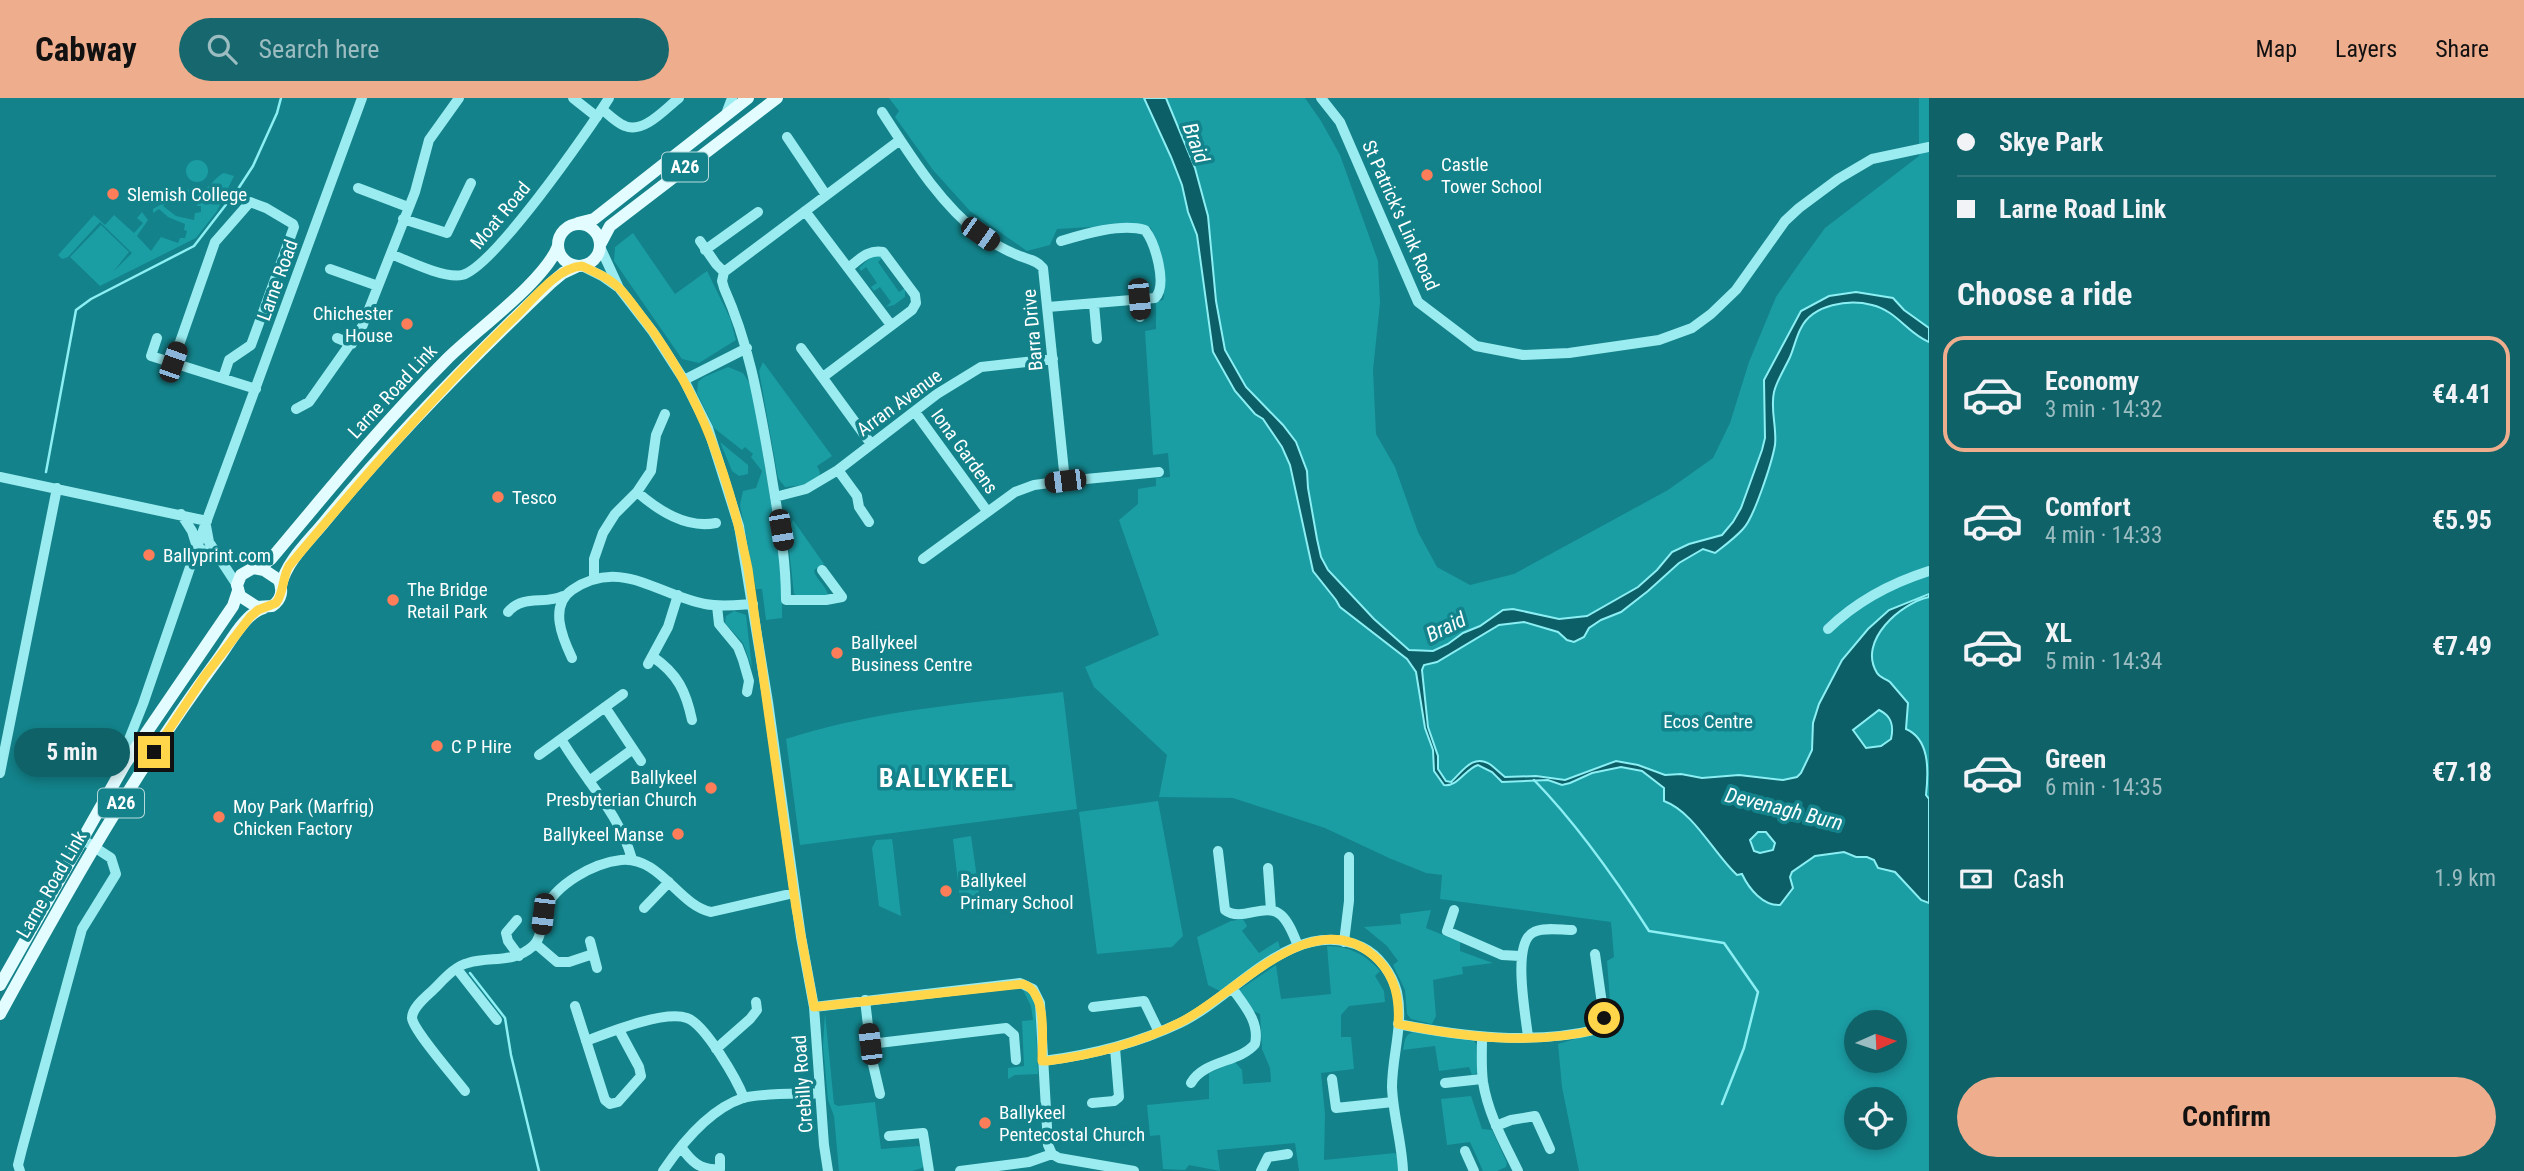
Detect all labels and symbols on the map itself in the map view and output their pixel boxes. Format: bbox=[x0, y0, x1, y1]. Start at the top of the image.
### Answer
water label: Braid bbox=[1178, 119, 1215, 167]
street label: St Patrick’s Link Road bbox=[1357, 137, 1444, 294]
road number: A26 bbox=[662, 153, 708, 182]
place label: Castle Tower School bbox=[1441, 153, 1542, 198]
marker: Castle Tower School bbox=[1419, 167, 1435, 183]
street label: Moat Road bbox=[466, 177, 535, 254]
place label: Slemish College bbox=[127, 183, 247, 206]
marker: Slemish College bbox=[105, 186, 121, 202]
car bbox=[957, 213, 1004, 255]
street label: Larne Road bbox=[252, 237, 303, 324]
car bbox=[1127, 277, 1152, 321]
street label: Barra Drive bbox=[1017, 288, 1048, 372]
place label: Chichester House bbox=[313, 302, 393, 347]
marker: Chichester House bbox=[399, 316, 415, 332]
car bbox=[157, 339, 190, 385]
street label: Larne Road Link bbox=[343, 339, 442, 443]
street label: Arran Avenue bbox=[852, 364, 946, 441]
street label: Iona Gardens bbox=[926, 404, 1003, 498]
car bbox=[1043, 468, 1088, 494]
place label: Tesco bbox=[512, 486, 557, 509]
marker: Tesco bbox=[490, 489, 506, 505]
car bbox=[768, 507, 795, 553]
place label: Ballyprint.com bbox=[163, 544, 271, 567]
marker: Ballyprint.com bbox=[141, 547, 157, 563]
place label: The Bridge Retail Park bbox=[407, 578, 488, 623]
marker: The Bridge Retail Park bbox=[385, 592, 401, 608]
water label: Braid bbox=[1422, 607, 1471, 647]
place label: Ballykeel Business Centre bbox=[851, 631, 972, 676]
marker: Ballykeel Business Centre bbox=[829, 645, 845, 661]
park label: Ecos Centre bbox=[1663, 710, 1753, 733]
callout: 5 min bbox=[14, 728, 130, 776]
place label: C P Hire bbox=[451, 735, 512, 758]
route end bbox=[138, 736, 170, 768]
marker: C P Hire bbox=[429, 738, 445, 754]
district label: BALLYKEEL bbox=[879, 763, 1015, 793]
place label: Ballykeel Presbyterian Church bbox=[546, 766, 697, 811]
marker: Ballykeel Presbyterian Church bbox=[703, 780, 719, 796]
water label: Devenagh Burn bbox=[1723, 783, 1845, 835]
road number: A26 bbox=[98, 788, 144, 818]
place label: Moy Park (Marfrig) Chicken Factory bbox=[233, 795, 374, 840]
marker: Moy Park (Marfrig) Chicken Factory bbox=[211, 809, 227, 825]
place label: Ballykeel Manse bbox=[543, 823, 664, 846]
street label: Larne Road Link bbox=[11, 826, 92, 942]
marker: Ballykeel Manse bbox=[670, 826, 686, 842]
place label: Ballykeel Primary School bbox=[960, 869, 1074, 914]
marker: Ballykeel Primary School bbox=[938, 883, 954, 899]
car bbox=[531, 892, 556, 936]
route start bbox=[1588, 1002, 1620, 1034]
north arrow bbox=[1844, 1010, 1908, 1073]
car bbox=[858, 1022, 883, 1066]
street label: Crebilly Road bbox=[788, 1034, 817, 1134]
place label: Ballykeel Pentecostal Church bbox=[999, 1101, 1145, 1146]
marker: Ballykeel Pentecostal Church bbox=[977, 1115, 993, 1131]

